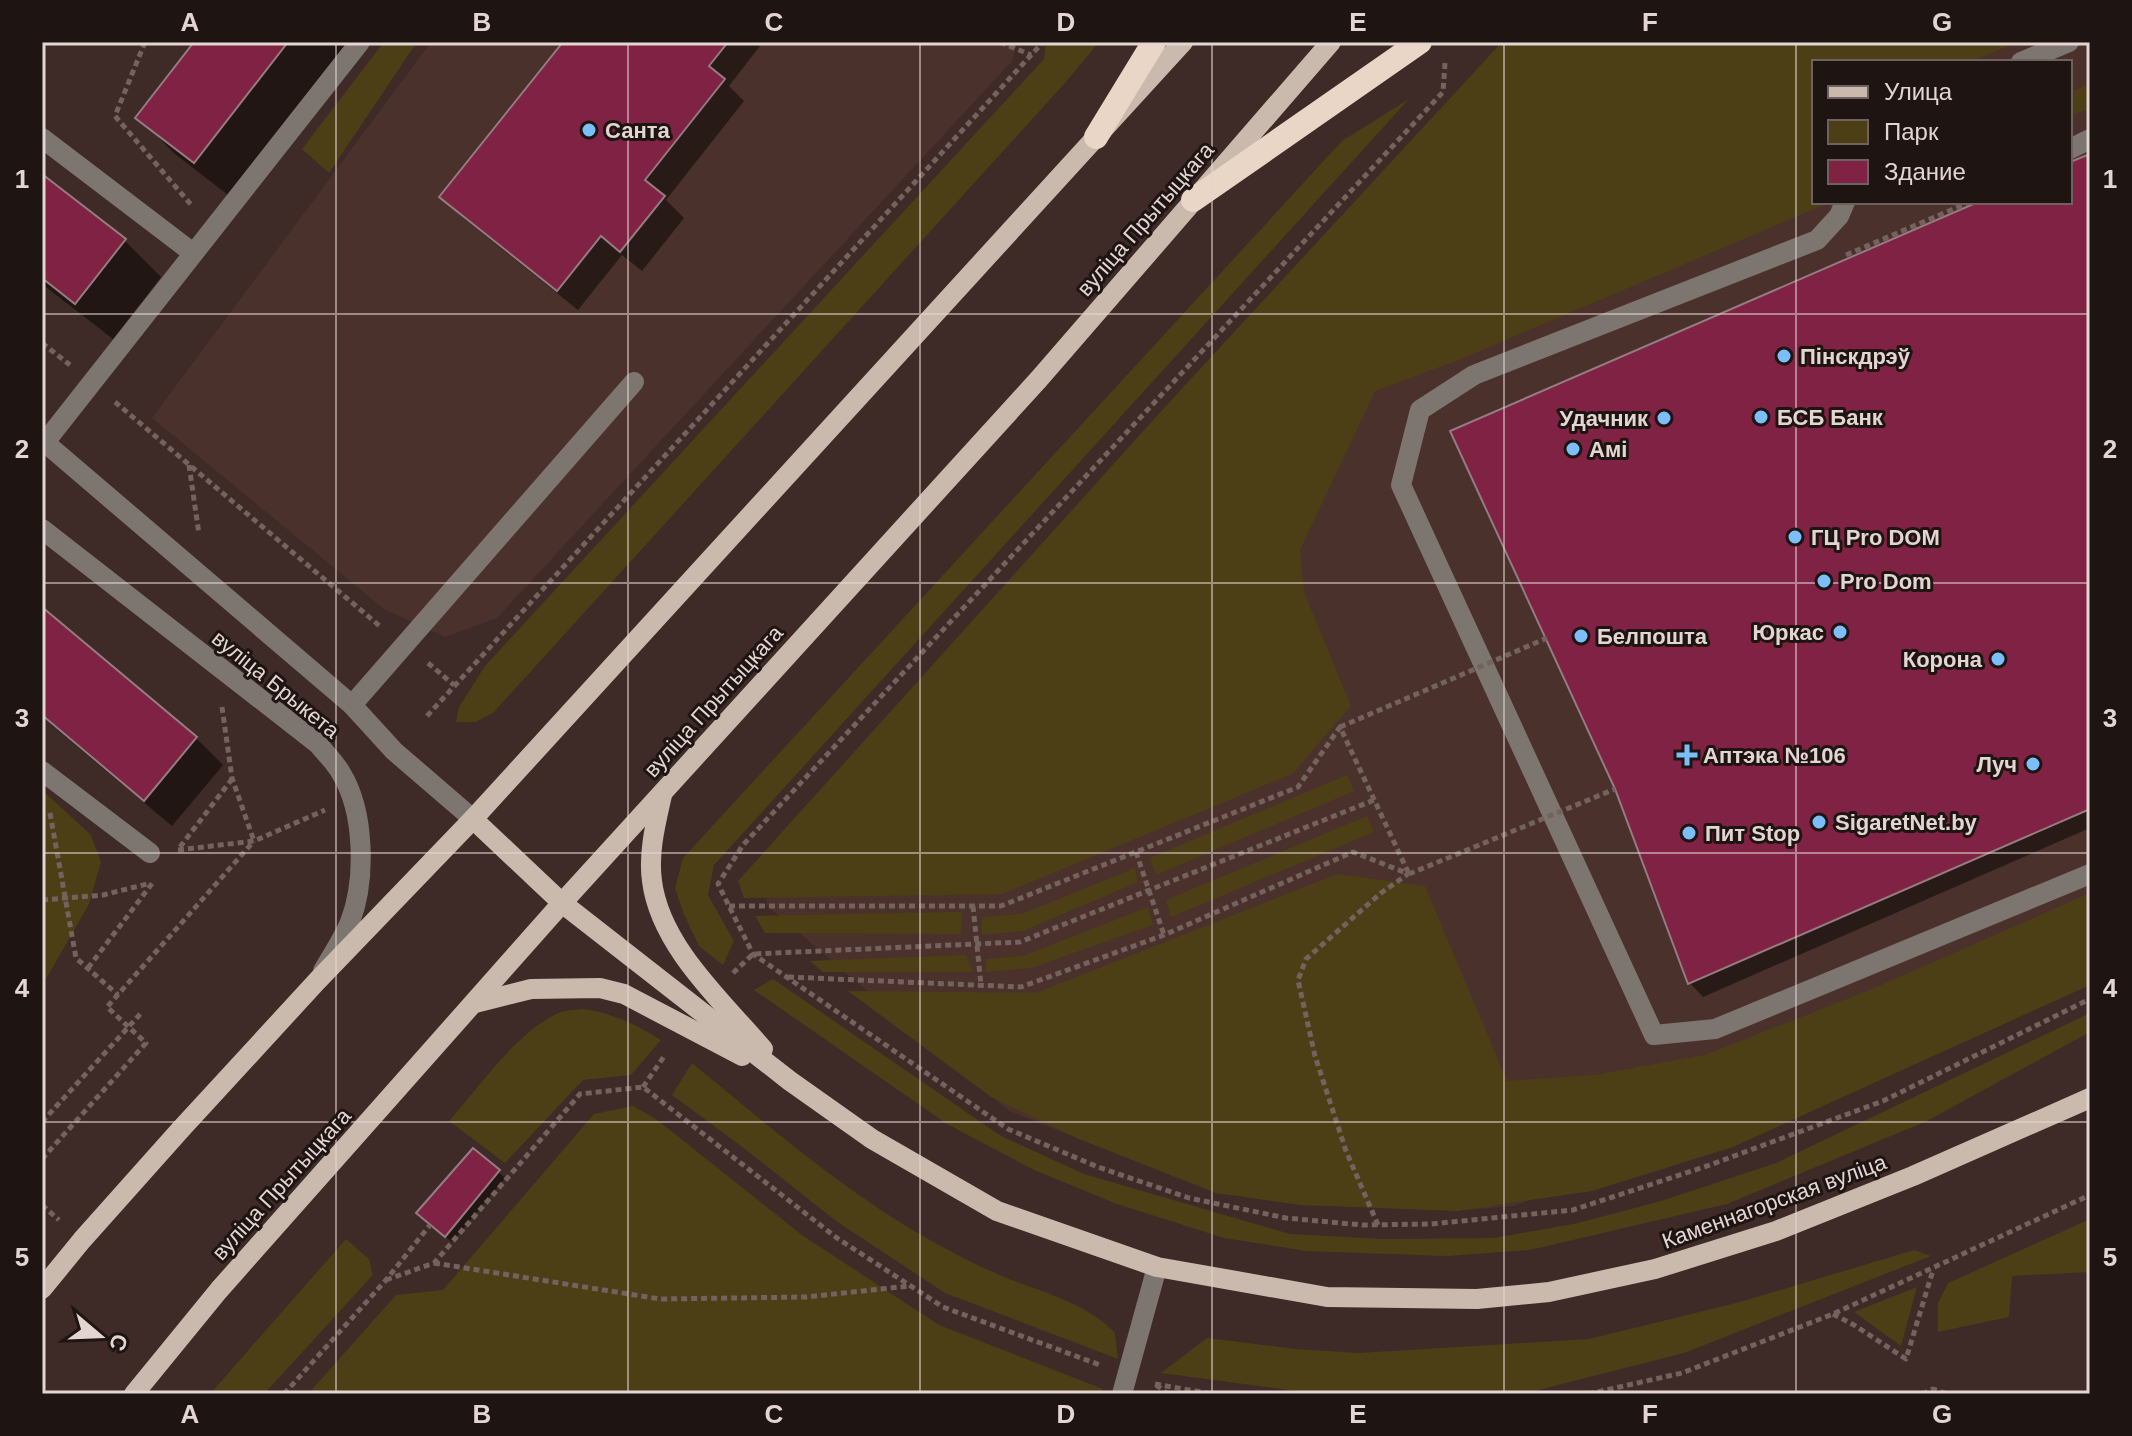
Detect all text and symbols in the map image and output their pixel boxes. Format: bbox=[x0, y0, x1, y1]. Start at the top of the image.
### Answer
text: A bbox=[181, 7, 200, 37]
text: B bbox=[473, 7, 491, 37]
text: C bbox=[765, 7, 784, 37]
text: D bbox=[1057, 7, 1075, 37]
text: E bbox=[1349, 7, 1367, 37]
text: F bbox=[1642, 7, 1658, 37]
text: G bbox=[1932, 7, 1952, 37]
legend bbox=[1812, 60, 2072, 204]
text: Улица bbox=[1884, 78, 1953, 105]
place label: Санта bbox=[605, 118, 670, 143]
text: Парк bbox=[1884, 118, 1939, 145]
marker: Санта bbox=[580, 121, 598, 139]
street label: вуліца Прытыцкага bbox=[1072, 137, 1219, 301]
text: Здание bbox=[1884, 158, 1966, 185]
text: 1 bbox=[15, 164, 29, 194]
text: 1 bbox=[2103, 164, 2117, 194]
place label: Пінскдрэў bbox=[1800, 344, 1911, 369]
marker: Пінскдрэў bbox=[1775, 347, 1793, 365]
place label: БСБ Банк bbox=[1777, 405, 1884, 430]
place label: Удачник bbox=[1559, 406, 1649, 431]
marker: БСБ Банк bbox=[1752, 408, 1770, 426]
marker: Удачник bbox=[1655, 409, 1673, 427]
text: 2 bbox=[15, 434, 29, 464]
text: 2 bbox=[2103, 434, 2117, 464]
place label: Амі bbox=[1589, 437, 1627, 462]
marker: Амі bbox=[1564, 440, 1582, 458]
place label: ГЦ Pro DOM bbox=[1811, 525, 1940, 550]
marker: ГЦ Pro DOM bbox=[1786, 528, 1804, 546]
place label: Pro Dom bbox=[1840, 569, 1932, 594]
marker: Pro Dom bbox=[1815, 572, 1833, 590]
street label: вуліца Прытыцкага bbox=[639, 620, 788, 782]
place label: Юркас bbox=[1752, 620, 1824, 645]
marker: Юркас bbox=[1831, 623, 1849, 641]
place label: Белпошта bbox=[1597, 624, 1708, 649]
street label: вуліца Брыкета bbox=[207, 625, 345, 744]
marker: Белпошта bbox=[1572, 627, 1590, 645]
place label: Корона bbox=[1903, 647, 1983, 672]
marker: Корона bbox=[1989, 650, 2007, 668]
text: 3 bbox=[15, 703, 29, 733]
text: 3 bbox=[2103, 703, 2117, 733]
place label: Аптэка №106 bbox=[1703, 743, 1846, 768]
marker: Аптэка №106 bbox=[1678, 746, 1696, 764]
place label: Луч bbox=[1977, 752, 2017, 777]
marker: Луч bbox=[2024, 755, 2042, 773]
place label: SigaretNet.by bbox=[1835, 810, 1978, 835]
marker: SigaretNet.by bbox=[1810, 813, 1828, 831]
place label: Пит Stop bbox=[1705, 821, 1800, 846]
marker: Пит Stop bbox=[1680, 824, 1698, 842]
text: 4 bbox=[15, 973, 30, 1003]
text: 4 bbox=[2103, 973, 2118, 1003]
street label: вуліца Прытыцкага bbox=[207, 1103, 356, 1265]
street label: Каменнагорская вуліца bbox=[1659, 1149, 1890, 1254]
text: 5 bbox=[15, 1242, 29, 1272]
text: 5 bbox=[2103, 1242, 2117, 1272]
north arrow bbox=[60, 1296, 140, 1376]
text: С bbox=[104, 1331, 133, 1354]
text: A bbox=[181, 1399, 200, 1429]
text: B bbox=[473, 1399, 491, 1429]
text: C bbox=[765, 1399, 784, 1429]
text: D bbox=[1057, 1399, 1075, 1429]
text: E bbox=[1349, 1399, 1367, 1429]
text: F bbox=[1642, 1399, 1658, 1429]
text: G bbox=[1932, 1399, 1952, 1429]

